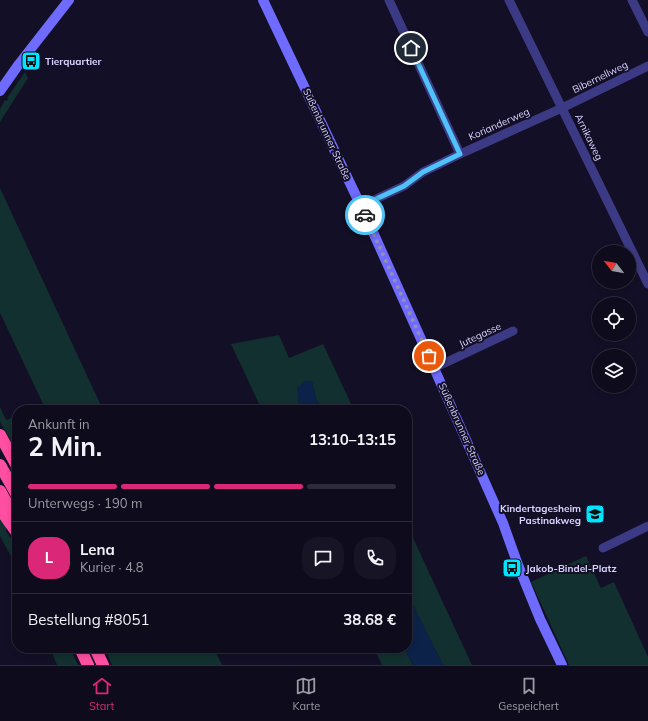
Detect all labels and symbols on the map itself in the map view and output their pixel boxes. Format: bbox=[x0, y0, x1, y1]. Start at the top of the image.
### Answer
pin bbox=[394, 31, 428, 65]
bus stop icon: Tierquartier bbox=[20, 50, 42, 72]
place label: Tierquartier bbox=[45, 55, 102, 68]
street label: Bibernellweg bbox=[570, 58, 630, 96]
street label: Süßenbrunner Straße bbox=[300, 86, 354, 182]
street label: Korianderweg bbox=[467, 105, 531, 143]
street label: Arnikaweg bbox=[572, 112, 606, 162]
courier bbox=[345, 195, 385, 235]
north arrow bbox=[592, 245, 636, 289]
street label: Jutegasse bbox=[457, 320, 503, 350]
pin bbox=[412, 339, 446, 373]
street label: Süßenbrunner Straße bbox=[436, 381, 488, 477]
place label: Kindertagesheim Pastinakweg bbox=[500, 502, 581, 527]
school or university icon: Kindertagesheim Pastinakweg bbox=[584, 503, 606, 525]
bus stop icon: Jakob-Bindel-Platz bbox=[501, 557, 523, 579]
place label: Jakob-Bindel-Platz bbox=[526, 562, 617, 575]

